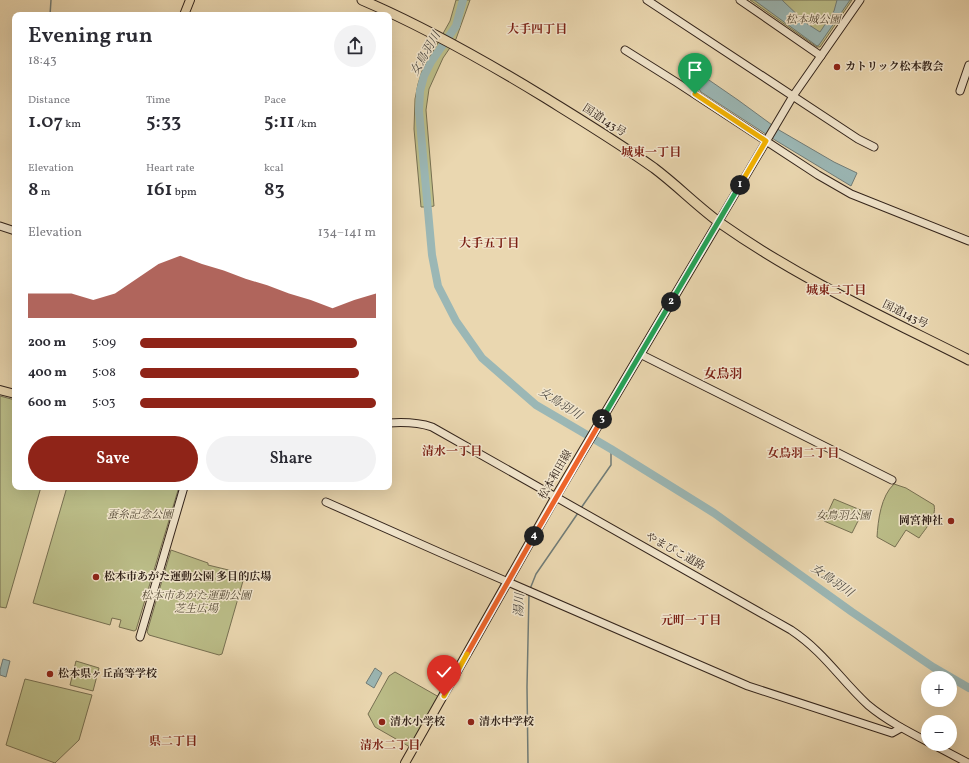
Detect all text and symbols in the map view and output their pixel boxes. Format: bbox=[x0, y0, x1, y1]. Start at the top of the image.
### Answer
park label: 松本城公園 bbox=[786, 13, 842, 28]
text: Evening run bbox=[28, 21, 153, 52]
district label: 大手四丁目 bbox=[507, 22, 567, 38]
button: share bbox=[334, 25, 376, 67]
water label: 女鳥羽川 bbox=[407, 27, 446, 79]
text: 18:43 bbox=[28, 52, 57, 70]
pin bbox=[678, 53, 712, 94]
icon: arrive bbox=[684, 59, 706, 81]
place label: カトリック松本教会 bbox=[845, 60, 944, 75]
marker: カトリック松本教会 bbox=[832, 62, 842, 72]
text: Distance bbox=[28, 93, 70, 108]
text: Time bbox=[146, 93, 170, 108]
text: Pace bbox=[264, 93, 286, 108]
street label: 国道143号 bbox=[579, 101, 629, 141]
text: 1.07 bbox=[28, 108, 63, 136]
text: 5:33 bbox=[146, 108, 181, 136]
text: 5:11 bbox=[264, 108, 295, 136]
text: km bbox=[63, 117, 81, 132]
text: /km bbox=[295, 117, 317, 132]
district label: 城東一丁目 bbox=[621, 145, 681, 161]
text: Elevation bbox=[28, 161, 74, 176]
text: Heart rate bbox=[146, 161, 195, 176]
text: kcal bbox=[264, 161, 284, 176]
pin: 1 bbox=[730, 175, 750, 195]
text: 8 bbox=[28, 176, 39, 204]
text: 161 bbox=[146, 176, 172, 204]
text: 83 bbox=[264, 176, 285, 204]
text: 1 bbox=[738, 177, 742, 192]
text: m bbox=[39, 185, 51, 200]
text: bpm bbox=[172, 185, 197, 200]
text: Elevation bbox=[28, 224, 82, 242]
text: 134–141 m bbox=[318, 224, 376, 242]
district label: 大手五丁目 bbox=[459, 236, 519, 252]
district label: 城東二丁目 bbox=[806, 283, 866, 299]
pin: 2 bbox=[661, 292, 681, 312]
text: 2 bbox=[668, 294, 674, 309]
street label: 国道143号 bbox=[880, 298, 930, 332]
text: 200 m bbox=[28, 334, 66, 352]
text: 5:09 bbox=[92, 334, 116, 352]
text: 400 m bbox=[28, 364, 67, 382]
text: 5:08 bbox=[92, 364, 116, 382]
district label: 女鳥羽 bbox=[703, 366, 743, 384]
water label: 女鳥羽川 bbox=[536, 384, 586, 425]
text: 600 m bbox=[28, 394, 66, 412]
text: 5:03 bbox=[92, 394, 115, 412]
pin: 3 bbox=[592, 409, 612, 429]
text: 3 bbox=[599, 411, 605, 426]
button: Save bbox=[28, 436, 198, 482]
button: Share bbox=[206, 436, 376, 482]
district label: 清水一丁目 bbox=[422, 444, 482, 460]
district label: 女鳥羽二丁目 bbox=[767, 446, 839, 462]
street label: 松本和田線 bbox=[536, 447, 576, 503]
park label: 蚕糸記念公園 bbox=[107, 508, 175, 523]
park label: 女鳥羽公園 bbox=[816, 509, 872, 524]
place label: 岡宮神社 bbox=[899, 514, 943, 529]
marker: 岡宮神社 bbox=[946, 516, 956, 526]
pin: 4 bbox=[524, 526, 544, 546]
text: 4 bbox=[531, 528, 537, 543]
street label: やまびこ道路 bbox=[643, 529, 707, 575]
water label: 女鳥羽川 bbox=[808, 561, 858, 602]
place label: 松本市あがた運動公園 多目的広場 bbox=[104, 570, 271, 585]
marker: 松本市あがた運動公園 多目的広場 bbox=[91, 572, 101, 582]
park label: 松本市あがた運動公園 芝生広場 bbox=[141, 589, 253, 617]
water label: 湯川 bbox=[511, 591, 529, 617]
district label: 元町一丁目 bbox=[661, 613, 721, 629]
pin bbox=[427, 655, 461, 696]
icon: check bbox=[433, 661, 455, 683]
place label: 松本県ヶ丘高等学校 bbox=[58, 667, 157, 682]
marker: 松本県ヶ丘高等学校 bbox=[45, 669, 55, 679]
map controls bbox=[921, 671, 957, 751]
button: + bbox=[921, 671, 957, 707]
place label: 清水小学校 bbox=[390, 715, 445, 730]
place label: 清水中学校 bbox=[479, 715, 534, 730]
button: − bbox=[921, 715, 957, 751]
marker: 清水小学校 bbox=[377, 717, 387, 727]
marker: 清水中学校 bbox=[466, 717, 476, 727]
district label: 県二丁目 bbox=[149, 734, 197, 750]
district label: 清水二丁目 bbox=[360, 738, 420, 754]

